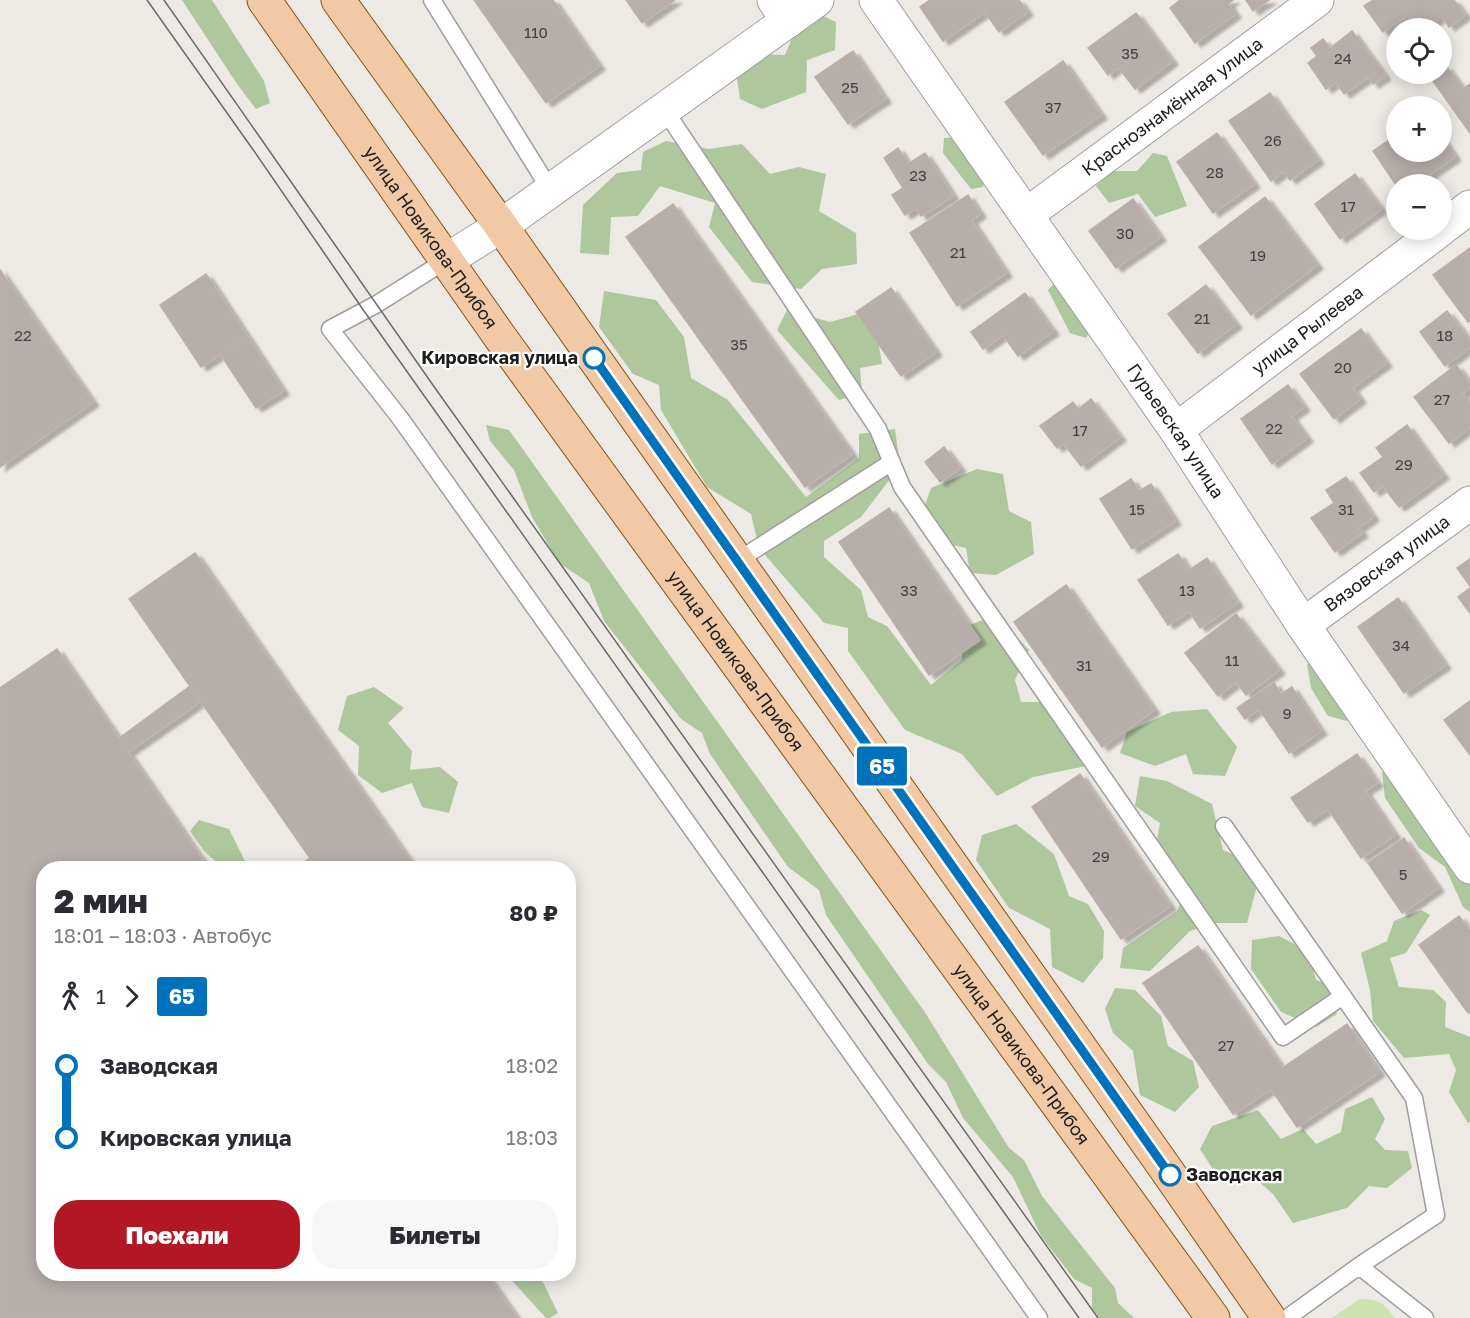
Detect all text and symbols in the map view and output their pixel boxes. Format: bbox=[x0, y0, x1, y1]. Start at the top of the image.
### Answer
map controls bbox=[1386, 18, 1452, 240]
button: locate bbox=[1386, 18, 1452, 84]
house number: 110 bbox=[524, 23, 548, 41]
street label: Краснознамённая улица bbox=[1077, 32, 1266, 180]
house number: 35 bbox=[1121, 44, 1139, 62]
house number: 24 bbox=[1334, 49, 1352, 67]
house number: 25 bbox=[841, 78, 859, 96]
button: + bbox=[1386, 96, 1452, 162]
house number: 37 bbox=[1045, 98, 1061, 116]
house number: 26 bbox=[1264, 131, 1282, 149]
street label: улица Новикова-Прибоя bbox=[360, 141, 503, 333]
house number: 28 bbox=[1206, 163, 1224, 181]
house number: 23 bbox=[909, 166, 927, 184]
button: − bbox=[1386, 174, 1452, 240]
house number: 17 bbox=[1340, 197, 1356, 215]
house number: 30 bbox=[1116, 224, 1134, 242]
house number: 21 bbox=[950, 243, 966, 261]
house number: 19 bbox=[1250, 246, 1266, 264]
street label: улица Рылеева bbox=[1247, 280, 1367, 379]
house number: 21 bbox=[1194, 309, 1210, 327]
house number: 22 bbox=[14, 326, 32, 344]
house number: 18 bbox=[1437, 326, 1453, 344]
house number: 35 bbox=[730, 335, 748, 353]
place label: Кировская улица bbox=[421, 346, 578, 368]
marker: Кировская улица bbox=[583, 347, 605, 369]
house number: 20 bbox=[1334, 358, 1352, 376]
street label: Гурьевская улица bbox=[1123, 359, 1229, 502]
house number: 27 bbox=[1434, 390, 1450, 408]
house number: 22 bbox=[1265, 419, 1283, 437]
house number: 17 bbox=[1072, 421, 1088, 439]
house number: 29 bbox=[1395, 455, 1413, 473]
house number: 15 bbox=[1129, 500, 1145, 518]
house number: 31 bbox=[1338, 500, 1354, 518]
street label: Вязовская улица bbox=[1319, 510, 1454, 616]
street label: улица Новикова-Прибоя bbox=[663, 566, 809, 755]
house number: 33 bbox=[900, 581, 918, 599]
house number: 13 bbox=[1179, 581, 1195, 599]
house number: 34 bbox=[1392, 636, 1410, 654]
house number: 11 bbox=[1225, 651, 1239, 669]
house number: 31 bbox=[1076, 656, 1092, 674]
house number: 9 bbox=[1282, 704, 1292, 722]
line badge: 65 bbox=[855, 746, 909, 786]
text: 65 bbox=[869, 753, 895, 779]
house number: 29 bbox=[1092, 847, 1110, 865]
house number: 5 bbox=[1399, 865, 1407, 883]
text: 2 мин bbox=[54, 881, 148, 920]
text: 80 ₽ bbox=[509, 899, 558, 926]
text: 18:01 – 18:03 · Автобус bbox=[54, 923, 272, 947]
street label: улица Новикова-Прибоя bbox=[949, 959, 1095, 1148]
icon: walk bbox=[54, 980, 87, 1013]
icon: forward bbox=[115, 980, 148, 1013]
text: 65 bbox=[169, 983, 195, 1009]
text: 1 bbox=[96, 984, 106, 1008]
house number: 27 bbox=[1218, 1036, 1234, 1054]
text: Заводская bbox=[100, 1052, 218, 1079]
text: 18:02 bbox=[506, 1053, 558, 1077]
text: Кировская улица bbox=[100, 1124, 291, 1151]
text: 18:03 bbox=[506, 1125, 558, 1149]
place label: Заводская bbox=[1186, 1163, 1282, 1185]
marker: Заводская bbox=[1159, 1164, 1181, 1186]
button: Поехали bbox=[54, 1200, 300, 1269]
button: Билеты bbox=[312, 1200, 558, 1269]

